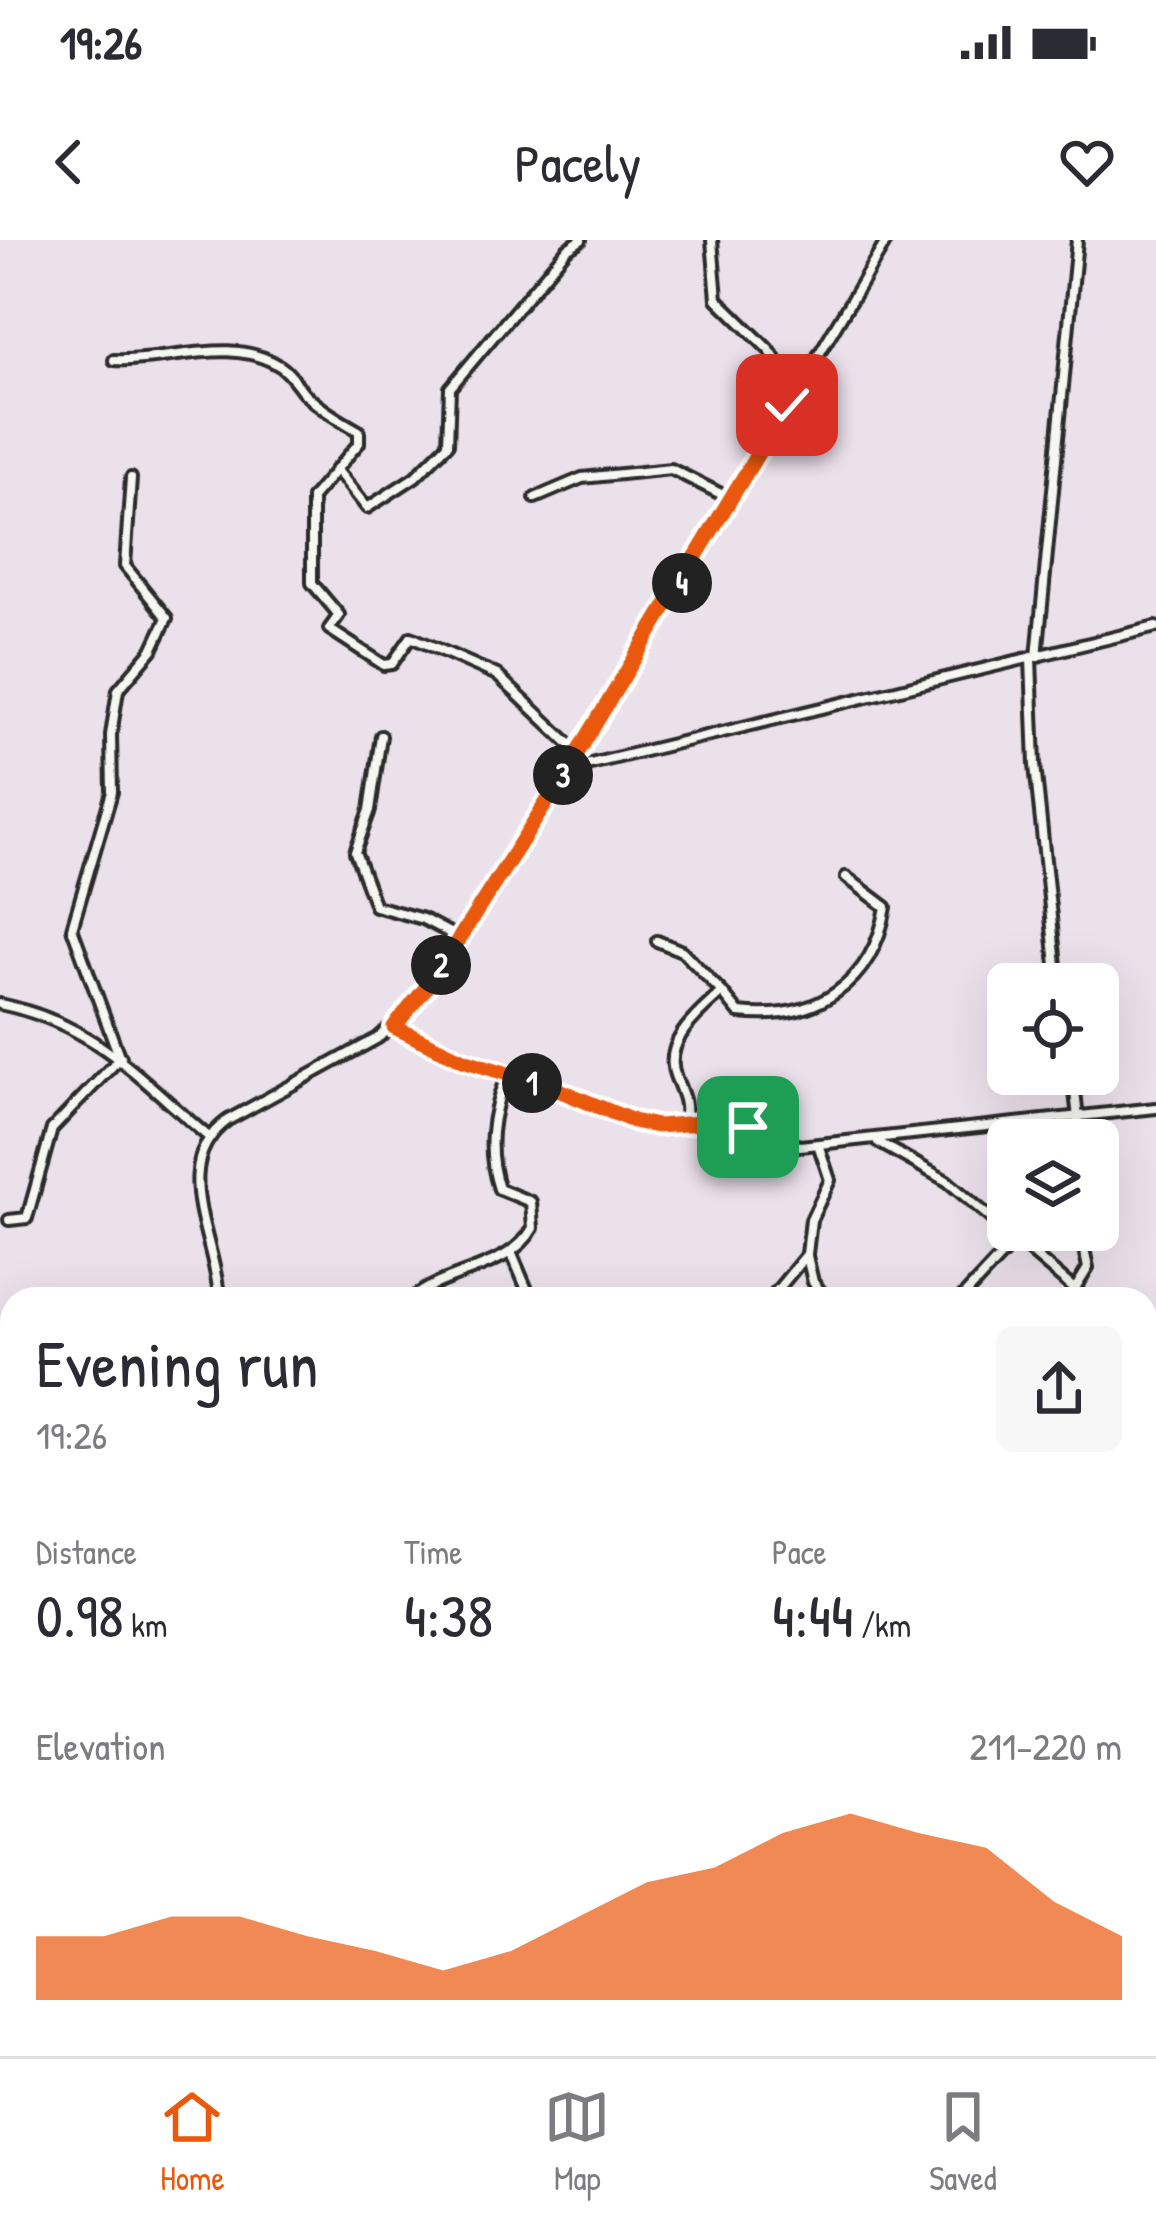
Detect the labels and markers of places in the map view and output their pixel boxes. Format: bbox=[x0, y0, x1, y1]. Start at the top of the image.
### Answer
pin bbox=[736, 354, 838, 456]
pin: 4 bbox=[652, 553, 712, 613]
pin: 3 bbox=[533, 745, 593, 805]
pin: 2 bbox=[411, 935, 471, 995]
pin: 1 bbox=[502, 1053, 562, 1113]
pin bbox=[697, 1076, 799, 1178]

